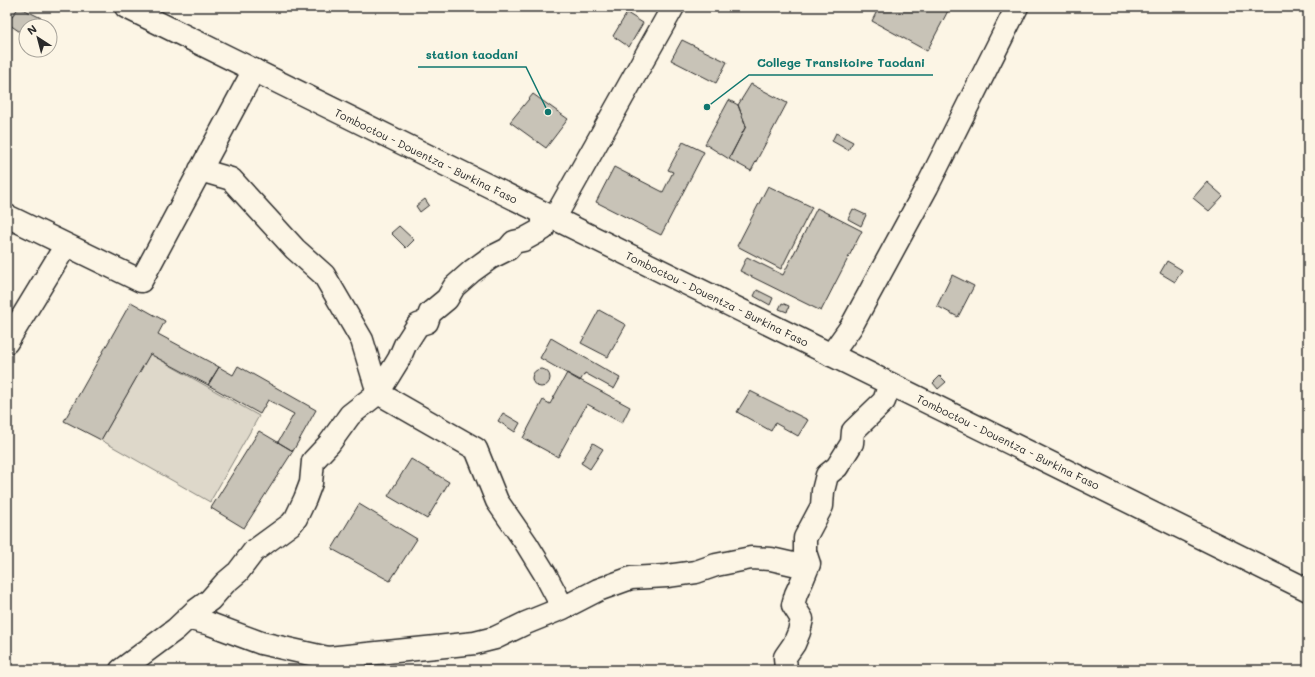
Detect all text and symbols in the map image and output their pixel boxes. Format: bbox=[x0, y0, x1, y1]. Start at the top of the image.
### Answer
north arrow bbox=[18, 18, 58, 58]
text: N bbox=[24, 21, 40, 38]
callout: station taodani bbox=[418, 43, 526, 67]
text: station taodani bbox=[426, 46, 518, 62]
callout: College Transitoire Taodani bbox=[749, 51, 933, 75]
text: College Transitoire Taodani bbox=[757, 54, 925, 70]
street label: Tomboctou - Douentza - Burkina Faso bbox=[332, 105, 521, 207]
street label: Tomboctou - Douentza - Burkina Faso bbox=[623, 248, 812, 350]
street label: Tomboctou - Douentza - Burkina Faso bbox=[914, 391, 1103, 493]

